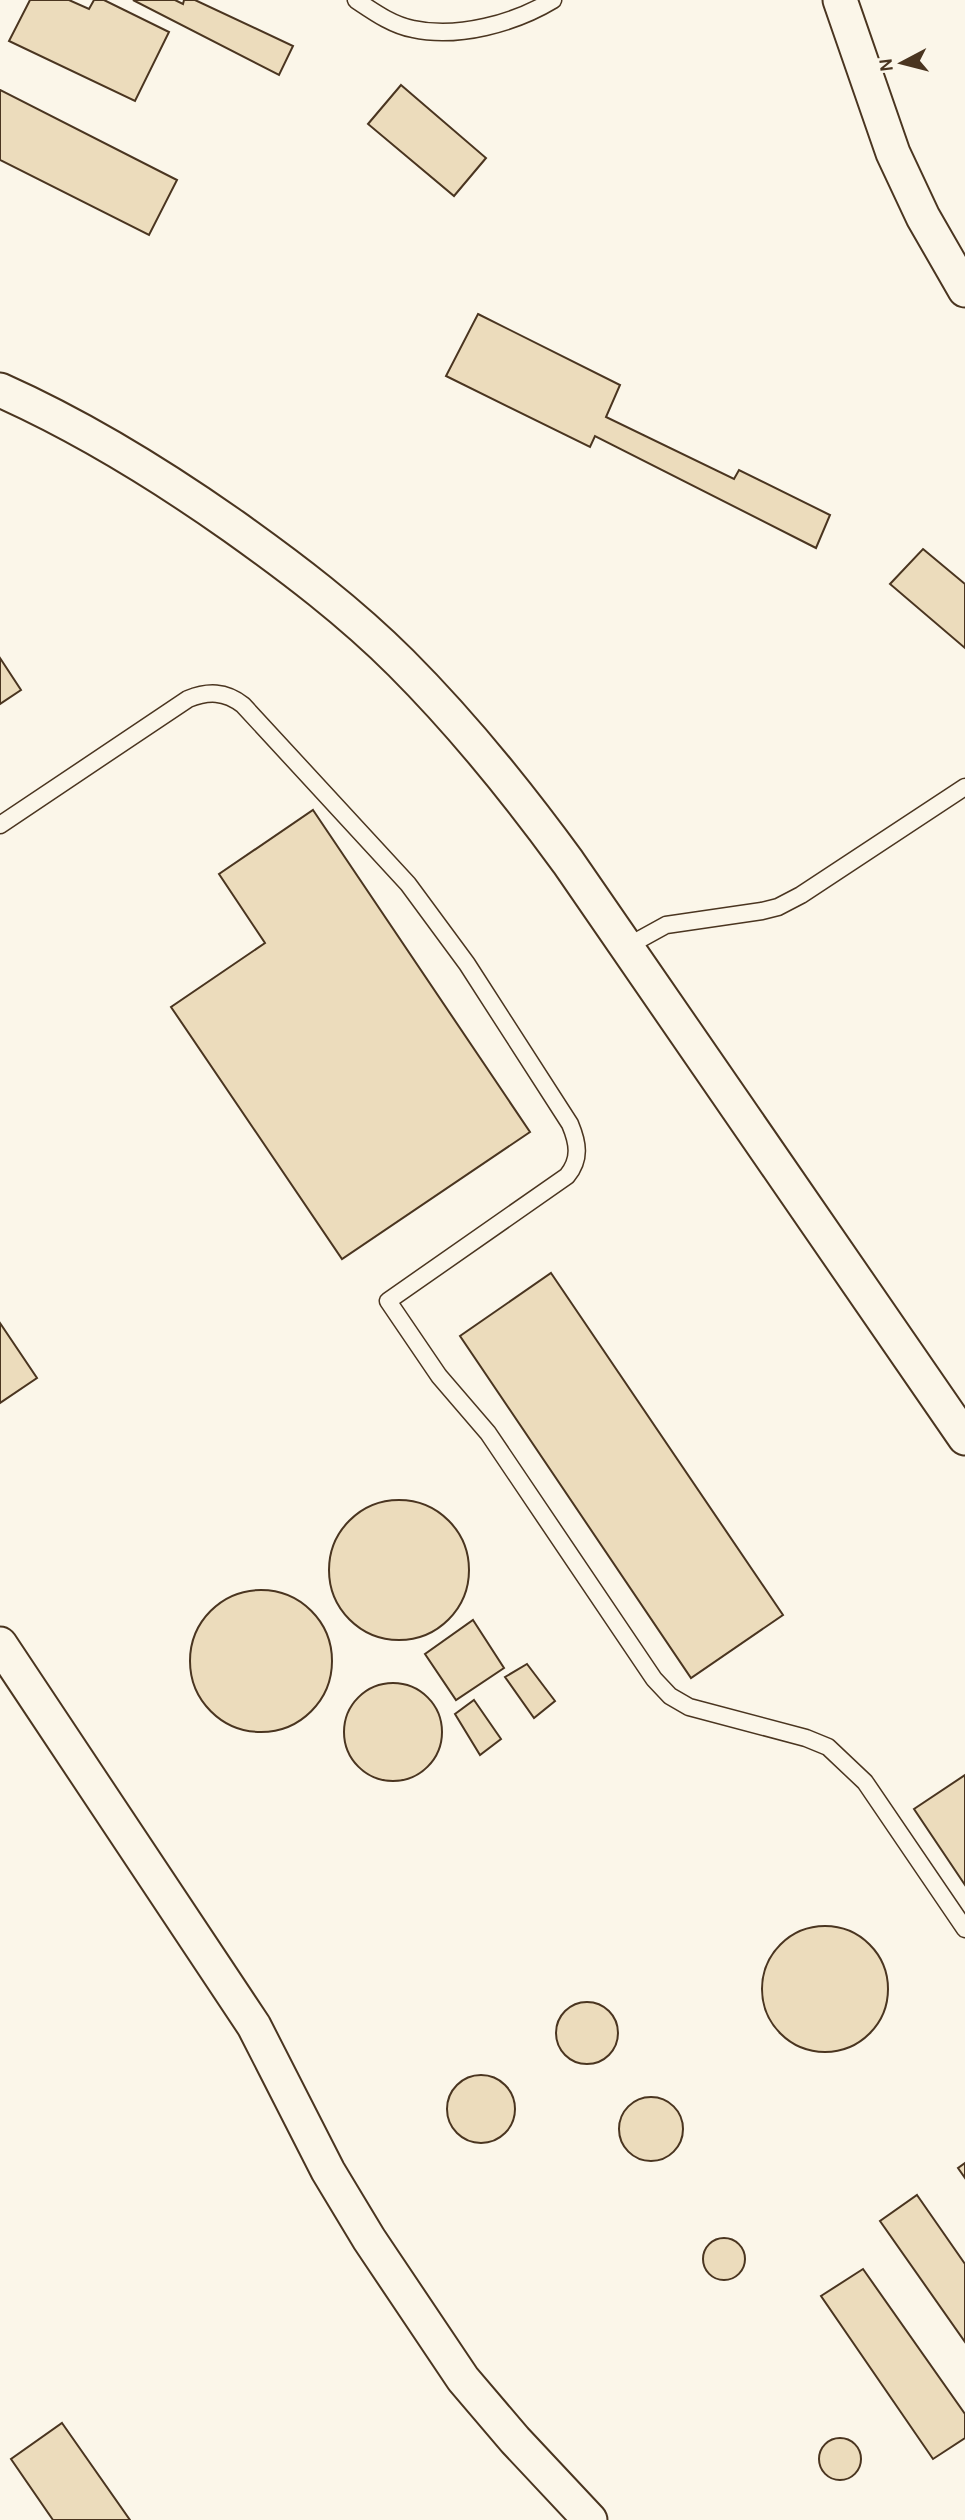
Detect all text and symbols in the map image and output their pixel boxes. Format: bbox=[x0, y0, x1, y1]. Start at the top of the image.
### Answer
north arrow bbox=[867, 28, 937, 98]
text: N bbox=[874, 57, 898, 73]

